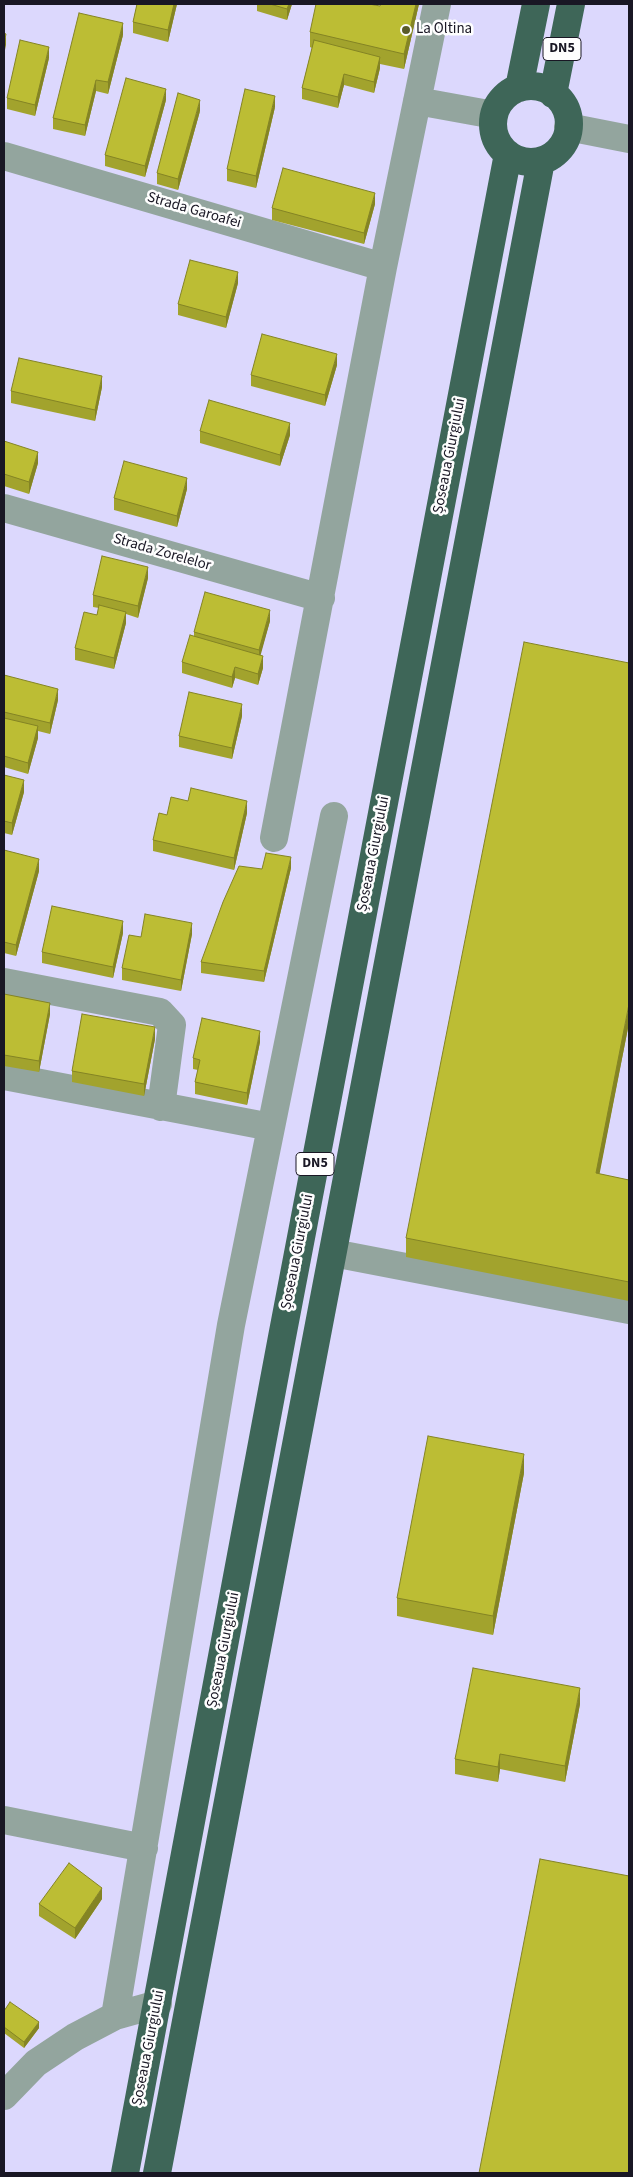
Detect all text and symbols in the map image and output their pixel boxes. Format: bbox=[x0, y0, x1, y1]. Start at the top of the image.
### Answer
place label: La Oltina bbox=[416, 21, 472, 39]
marker: La Oltina bbox=[400, 24, 412, 36]
road number: DN5 bbox=[543, 38, 581, 61]
street label: Strada Garoafei bbox=[145, 189, 243, 233]
street label: Șoseaua Giurgiului bbox=[430, 397, 470, 515]
street label: Strada Zorelelor bbox=[111, 530, 213, 576]
street label: Șoseaua Giurgiului bbox=[354, 795, 394, 913]
road number: DN5 bbox=[296, 1152, 334, 1176]
street label: Șoseaua Giurgiului bbox=[278, 1193, 318, 1311]
street label: Șoseaua Giurgiului bbox=[204, 1591, 244, 1709]
street label: Șoseaua Giurgiului bbox=[129, 1989, 169, 2107]

